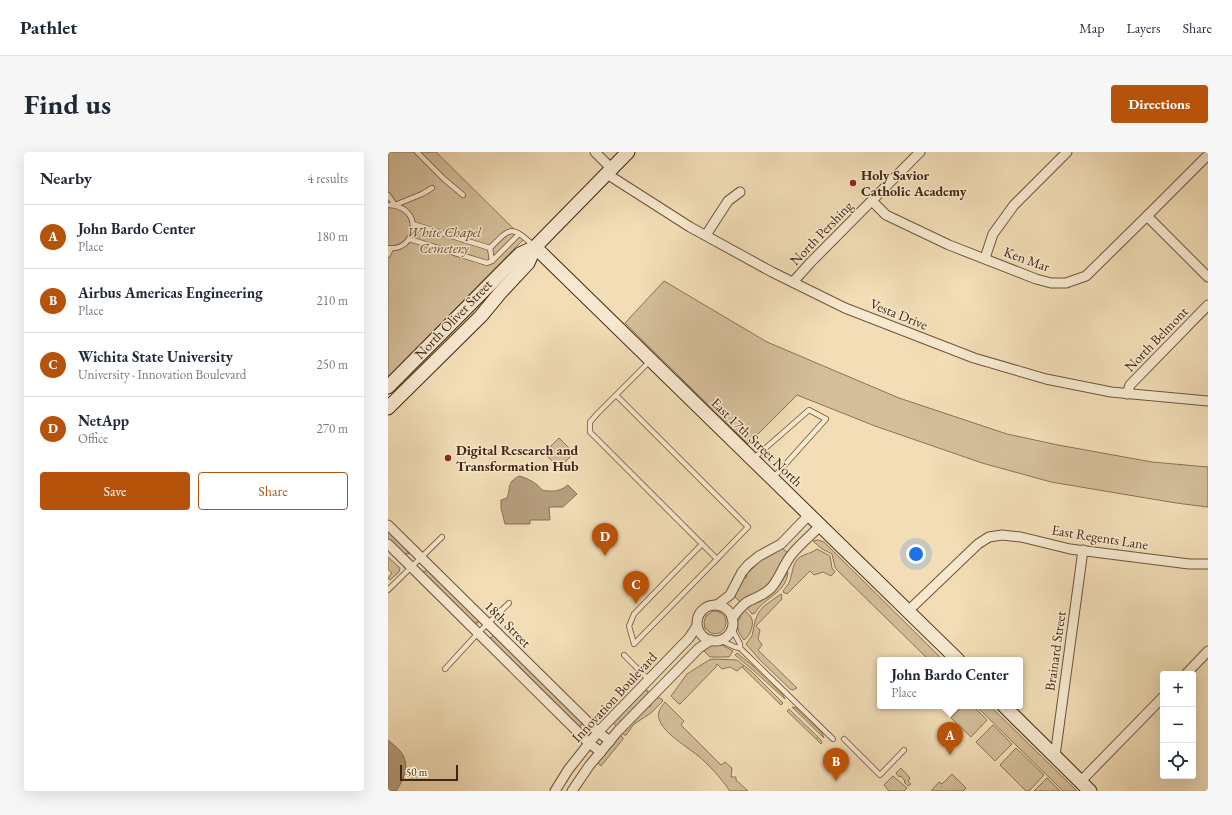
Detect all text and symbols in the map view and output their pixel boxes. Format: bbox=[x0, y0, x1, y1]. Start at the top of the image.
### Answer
text: Pathlet bbox=[20, 15, 77, 40]
text: Map bbox=[1079, 19, 1104, 37]
text: Layers bbox=[1126, 19, 1161, 37]
text: Share bbox=[1183, 19, 1212, 37]
button: Directions bbox=[1111, 85, 1208, 123]
text: Find us bbox=[24, 86, 111, 122]
place label: Holy Savior Catholic Academy bbox=[861, 166, 967, 200]
text: Nearby bbox=[40, 167, 92, 189]
text: 4 results bbox=[307, 170, 348, 187]
marker: Holy Savior Catholic Academy bbox=[848, 178, 858, 188]
street label: North Pershing bbox=[786, 196, 857, 269]
text: John Bardo Center bbox=[78, 219, 195, 238]
park label: White Chapel Cemetery bbox=[407, 223, 482, 257]
text: A bbox=[48, 228, 58, 245]
text: 180 m bbox=[317, 228, 348, 245]
text: Place bbox=[78, 238, 104, 255]
street label: Ken Mar bbox=[1001, 242, 1053, 276]
street label: North Oliver Street bbox=[410, 275, 496, 363]
text: Airbus Americas Engineering bbox=[78, 283, 263, 302]
text: B bbox=[49, 292, 57, 309]
text: 210 m bbox=[317, 292, 348, 309]
street label: Vesta Drive bbox=[867, 294, 931, 334]
text: Place bbox=[78, 302, 104, 319]
street label: North Belmont bbox=[1120, 302, 1192, 375]
text: Wichita State University bbox=[78, 347, 233, 366]
text: C bbox=[48, 356, 58, 373]
text: 250 m bbox=[317, 356, 348, 373]
text: University · Innovation Boulevard bbox=[78, 366, 246, 383]
street label: East 17th Street North bbox=[707, 394, 807, 490]
text: NetApp bbox=[78, 411, 129, 430]
text: D bbox=[48, 420, 58, 437]
text: 270 m bbox=[317, 420, 348, 437]
text: Office bbox=[78, 430, 108, 447]
place label: Digital Research and Transformation Hub bbox=[456, 441, 579, 475]
marker: Digital Research and Transformation Hub bbox=[443, 453, 453, 463]
button: Save bbox=[40, 472, 190, 510]
button: Share bbox=[198, 472, 348, 510]
street label: East Regents Lane bbox=[1050, 520, 1150, 554]
pin: D bbox=[592, 523, 618, 556]
your location bbox=[906, 544, 926, 564]
pin: C bbox=[623, 571, 649, 604]
street label: 18th Street bbox=[481, 597, 536, 652]
street label: Brainard Street bbox=[1041, 609, 1070, 692]
street label: Innovation Boulevard bbox=[567, 647, 661, 746]
popup bbox=[877, 657, 1023, 709]
text: John Bardo Center bbox=[891, 665, 1009, 684]
map controls bbox=[1160, 671, 1196, 779]
button: + bbox=[1160, 671, 1196, 707]
text: Place bbox=[891, 684, 917, 701]
button: − bbox=[1160, 707, 1196, 743]
pin: A bbox=[937, 722, 963, 755]
button: locate bbox=[1160, 743, 1196, 779]
pin: B bbox=[823, 748, 849, 781]
scale bar bbox=[400, 763, 458, 782]
text: 50 m bbox=[406, 765, 427, 779]

